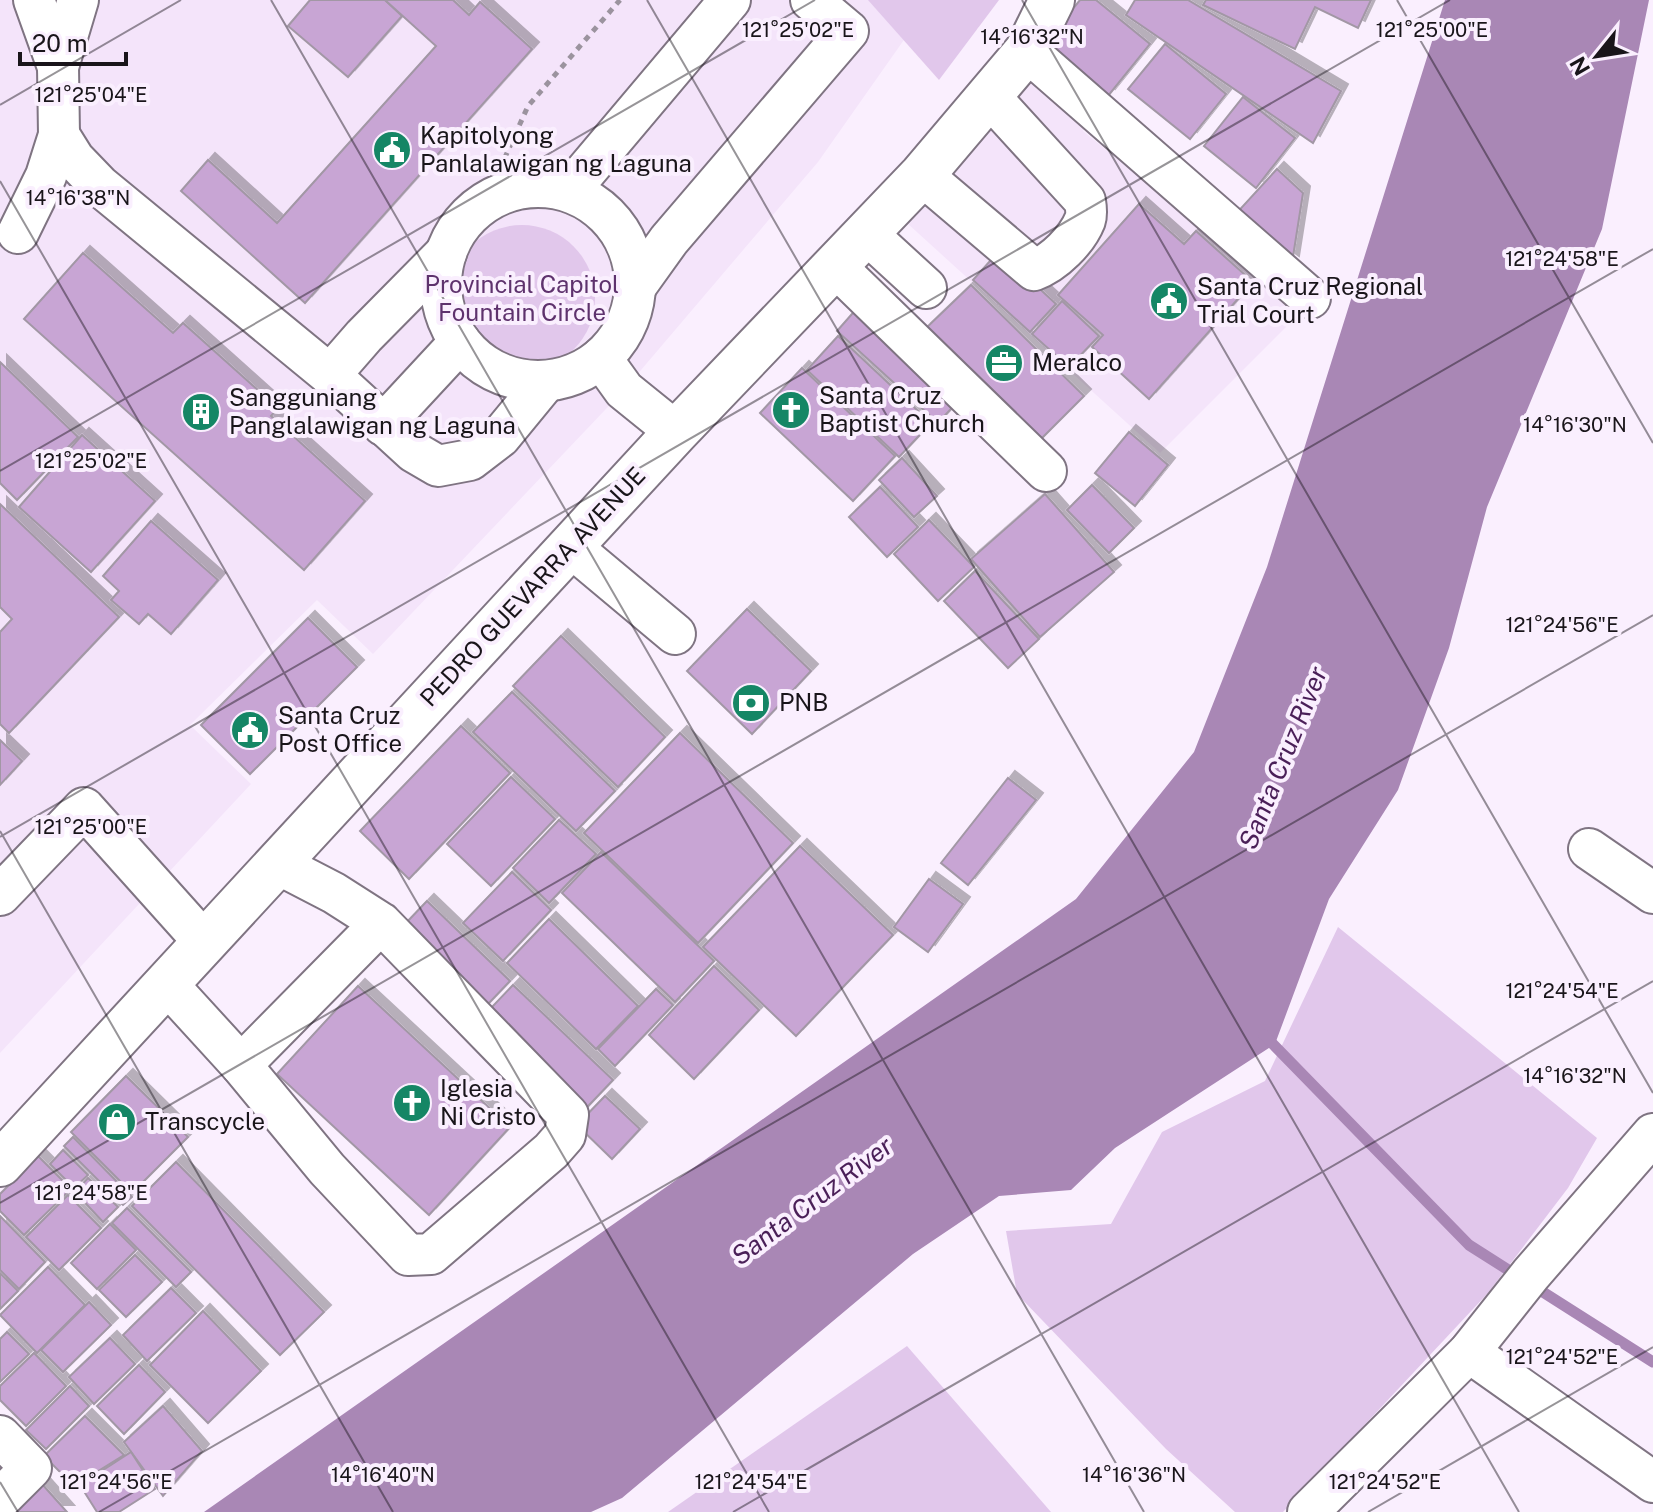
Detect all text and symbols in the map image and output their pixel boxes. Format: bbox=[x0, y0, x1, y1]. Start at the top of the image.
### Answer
scale bar bbox=[20, 16, 126, 66]
north arrow bbox=[1557, 16, 1637, 96]
text: 121°25'02"E bbox=[742, 18, 854, 42]
text: 121°25'00"E bbox=[1376, 18, 1488, 42]
text: 14°16'32"N bbox=[980, 25, 1084, 49]
text: 20 m bbox=[32, 29, 88, 57]
text: N bbox=[1564, 52, 1595, 80]
text: 121°25'04"E bbox=[35, 83, 147, 107]
place label: Kapitolyong Panlalawigan ng Laguna bbox=[420, 121, 692, 177]
public building icon: Kapitolyong Panlalawigan ng Laguna bbox=[371, 129, 413, 171]
text: 14°16'38"N bbox=[26, 186, 130, 210]
text: 121°24'58"E bbox=[1505, 247, 1619, 271]
park label: Provincial Capitol Fountain Circle bbox=[425, 270, 619, 326]
place label: Santa Cruz Regional Trial Court bbox=[1197, 272, 1423, 328]
public building icon: Santa Cruz Regional Trial Court bbox=[1148, 280, 1190, 322]
office icon: Meralco bbox=[983, 342, 1025, 384]
place label: Meralco bbox=[1032, 348, 1122, 376]
place label: Santa Cruz Baptist Church bbox=[819, 381, 985, 437]
place label: Sangguniang Panglalawigan ng Laguna bbox=[229, 383, 516, 439]
church icon: Santa Cruz Baptist Church bbox=[770, 389, 812, 431]
building icon: Sangguniang Panglalawigan ng Laguna bbox=[180, 391, 222, 433]
text: 14°16'30"N bbox=[1523, 413, 1627, 437]
text: 121°25'02"E bbox=[35, 449, 147, 473]
street label: PEDRO GUEVARRA AVENUE bbox=[414, 461, 651, 712]
text: 121°24'56"E bbox=[1505, 613, 1619, 637]
water label: Santa Cruz River bbox=[1232, 662, 1333, 854]
bank icon: PNB bbox=[730, 682, 772, 724]
place label: PNB bbox=[779, 688, 828, 716]
place label: Santa Cruz Post Office bbox=[278, 701, 402, 757]
public building icon: Santa Cruz Post Office bbox=[229, 709, 271, 751]
text: 121°25'00"E bbox=[35, 815, 147, 839]
text: 121°24'54"E bbox=[1505, 979, 1619, 1003]
text: 14°16'32"N bbox=[1523, 1064, 1627, 1088]
place label: Iglesia Ni Cristo bbox=[440, 1074, 536, 1130]
church icon: Iglesia Ni Cristo bbox=[391, 1082, 433, 1124]
shop icon: Transcycle bbox=[96, 1101, 138, 1143]
place label: Transcycle bbox=[145, 1107, 265, 1135]
water label: Santa Cruz River bbox=[725, 1130, 899, 1271]
text: 121°24'58"E bbox=[34, 1181, 148, 1205]
text: 121°24'52"E bbox=[1506, 1345, 1618, 1369]
text: 14°16'40"N bbox=[331, 1463, 435, 1487]
text: 14°16'36"N bbox=[1082, 1463, 1186, 1487]
text: 121°24'56"E bbox=[59, 1470, 173, 1494]
text: 121°24'54"E bbox=[694, 1470, 808, 1494]
text: 121°24'52"E bbox=[1329, 1470, 1441, 1494]

